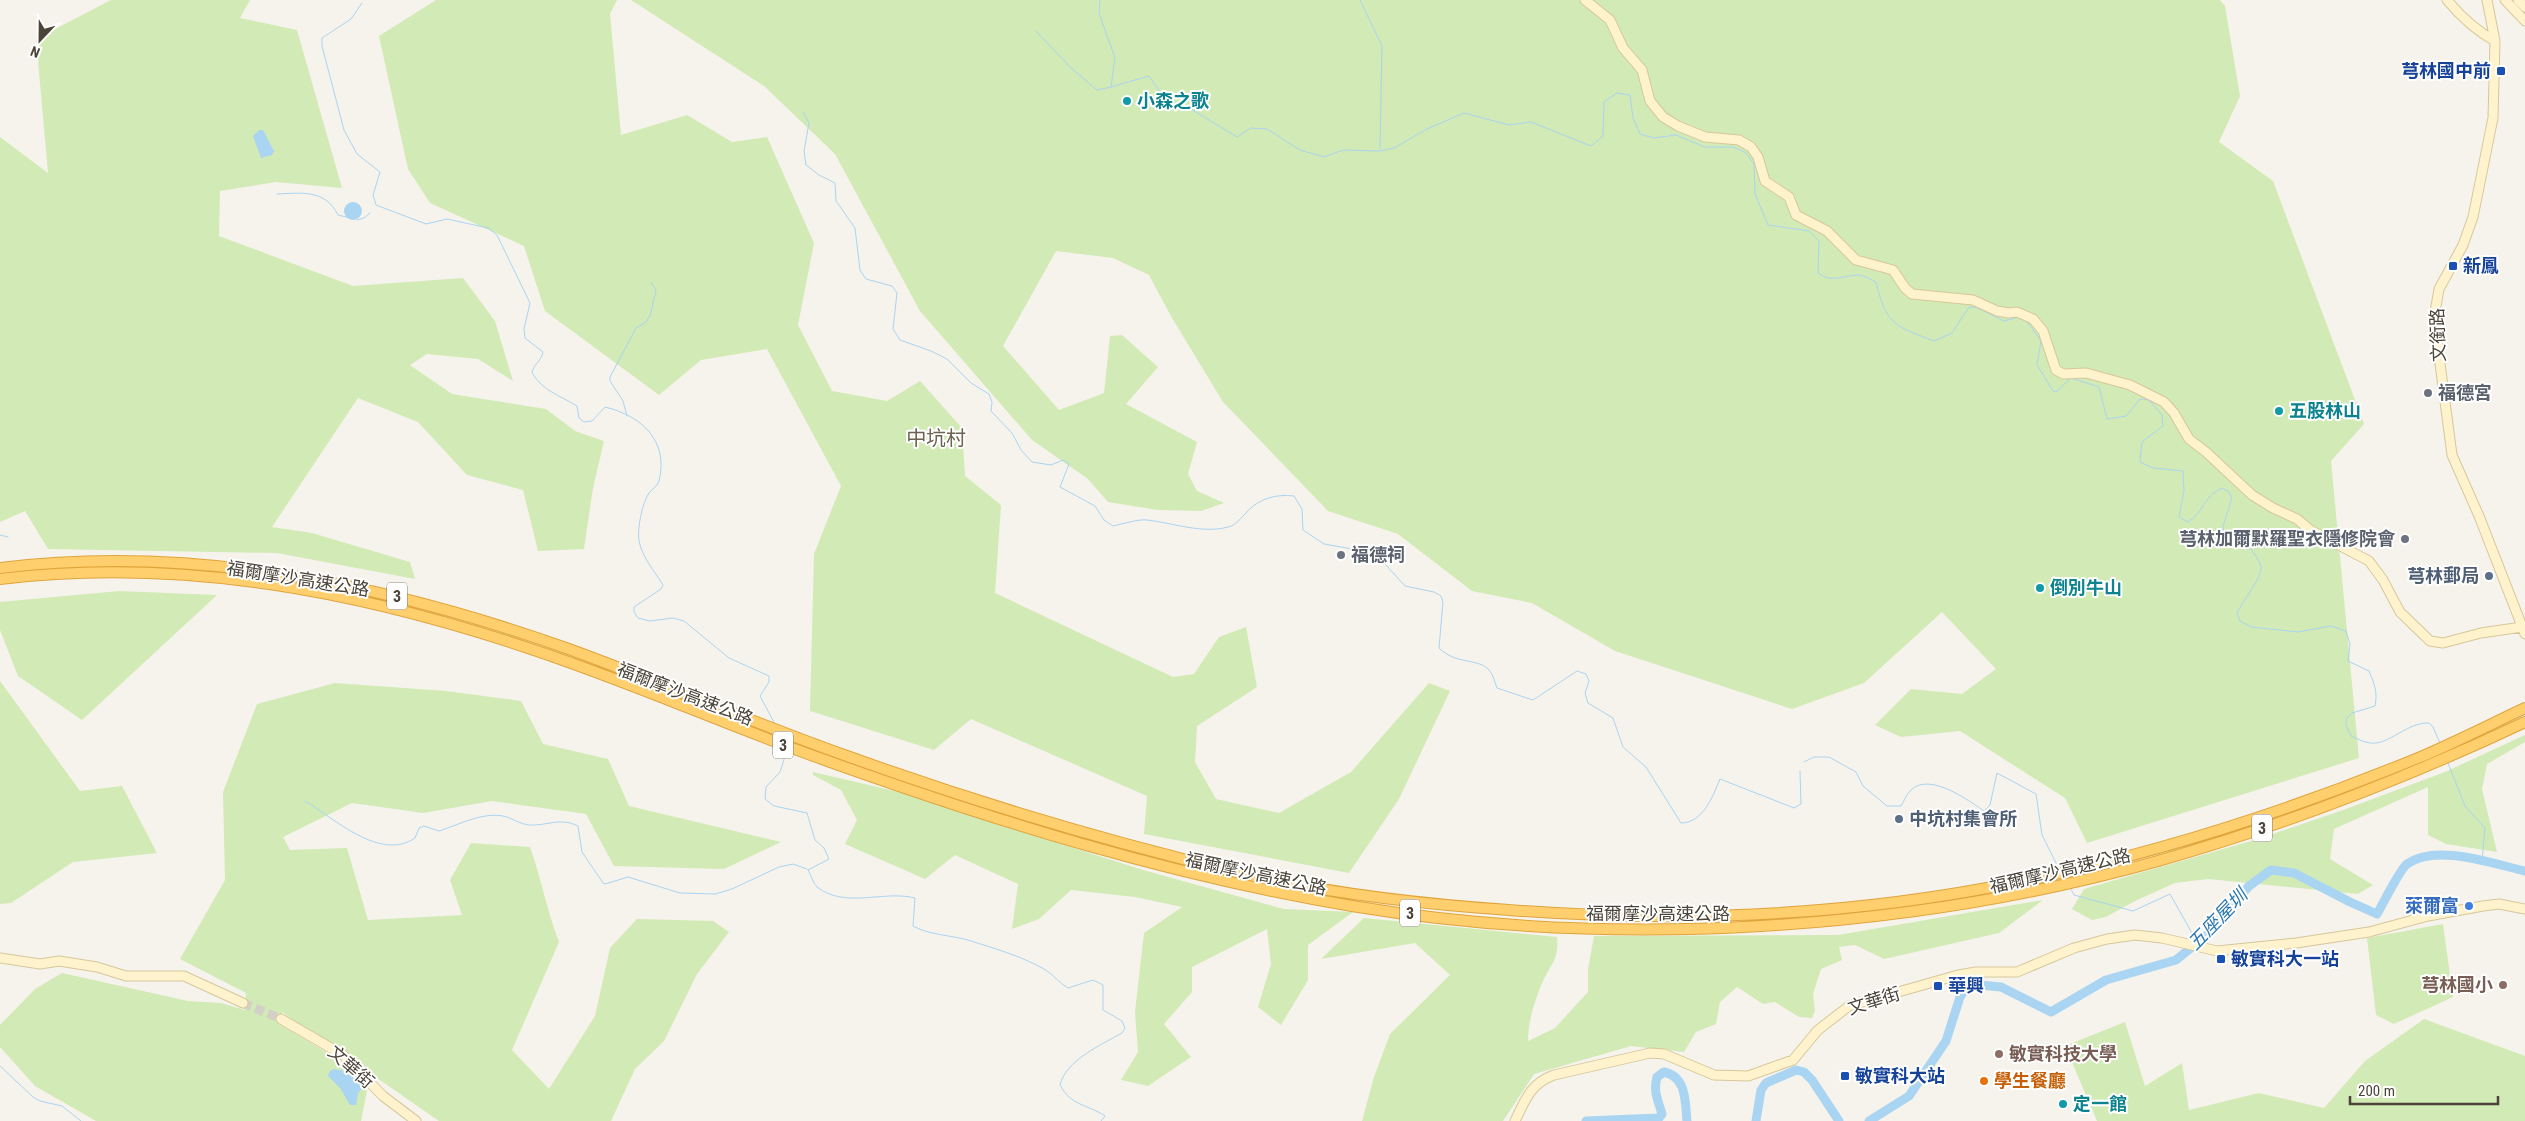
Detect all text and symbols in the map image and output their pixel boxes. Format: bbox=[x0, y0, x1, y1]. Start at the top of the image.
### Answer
north arrow bbox=[15, 15, 65, 65]
text: N bbox=[28, 43, 42, 61]
place label: 芎林國中前 bbox=[2401, 60, 2491, 81]
marker: 芎林國中前 bbox=[2495, 65, 2507, 77]
place label: 小森之歌 bbox=[1137, 90, 1209, 111]
marker: 小森之歌 bbox=[1121, 95, 1133, 107]
place label: 新鳳 bbox=[2463, 255, 2499, 276]
marker: 新鳳 bbox=[2447, 260, 2459, 272]
street label: 文銜路 bbox=[2426, 308, 2449, 362]
place label: 福德宮 bbox=[2438, 382, 2492, 403]
marker: 福德宮 bbox=[2422, 387, 2434, 399]
place label: 五股林山 bbox=[2289, 400, 2361, 421]
marker: 五股林山 bbox=[2273, 405, 2285, 417]
district label: 中坑村 bbox=[906, 426, 966, 450]
place label: 芎林加爾默羅聖衣隱修院會 bbox=[2179, 528, 2396, 549]
marker: 芎林加爾默羅聖衣隱修院會 bbox=[2399, 533, 2411, 545]
place label: 福德祠 bbox=[1351, 544, 1405, 565]
marker: 福德祠 bbox=[1335, 549, 1347, 561]
street label: 福爾摩沙高速公路 bbox=[225, 557, 371, 600]
place label: 芎林郵局 bbox=[2407, 565, 2479, 586]
marker: 芎林郵局 bbox=[2483, 570, 2495, 582]
place label: 倒別牛山 bbox=[2050, 577, 2122, 598]
road number: 3 bbox=[387, 582, 407, 610]
marker: 倒別牛山 bbox=[2034, 582, 2046, 594]
street label: 福爾摩沙高速公路 bbox=[614, 658, 756, 729]
road number: 3 bbox=[773, 732, 793, 758]
place label: 中坑村集會所 bbox=[1909, 808, 2017, 829]
marker: 中坑村集會所 bbox=[1893, 813, 1905, 825]
road number: 3 bbox=[2252, 814, 2272, 841]
street label: 福爾摩沙高速公路 bbox=[1987, 844, 2132, 897]
street label: 福爾摩沙高速公路 bbox=[1183, 848, 1329, 899]
water label: 五座屋圳 bbox=[2183, 882, 2254, 955]
place label: 萊爾富 bbox=[2405, 895, 2459, 916]
road number: 3 bbox=[1400, 900, 1420, 926]
marker: 萊爾富 bbox=[2463, 900, 2475, 912]
street label: 福爾摩沙高速公路 bbox=[1586, 903, 1730, 924]
place label: 敏實科大一站 bbox=[2231, 948, 2339, 969]
marker: 敏實科大一站 bbox=[2215, 953, 2227, 965]
place label: 芎林國小 bbox=[2421, 974, 2493, 995]
place label: 華興 bbox=[1948, 975, 1984, 996]
marker: 芎林國小 bbox=[2497, 979, 2509, 991]
marker: 華興 bbox=[1932, 980, 1944, 992]
street label: 文華街 bbox=[1845, 983, 1903, 1018]
street label: 文華街 bbox=[324, 1041, 379, 1092]
place label: 敏實科技大學 bbox=[2009, 1043, 2117, 1064]
marker: 敏實科技大學 bbox=[1993, 1048, 2005, 1060]
place label: 敏實科大站 bbox=[1855, 1065, 1945, 1086]
marker: 敏實科大站 bbox=[1839, 1070, 1851, 1082]
place label: 學生餐廳 bbox=[1994, 1070, 2066, 1091]
scale bar bbox=[2350, 1074, 2498, 1106]
marker: 學生餐廳 bbox=[1978, 1075, 1990, 1087]
text: 200 m bbox=[2358, 1082, 2395, 1100]
place label: 定一館 bbox=[2073, 1093, 2127, 1114]
marker: 定一館 bbox=[2057, 1098, 2069, 1110]

